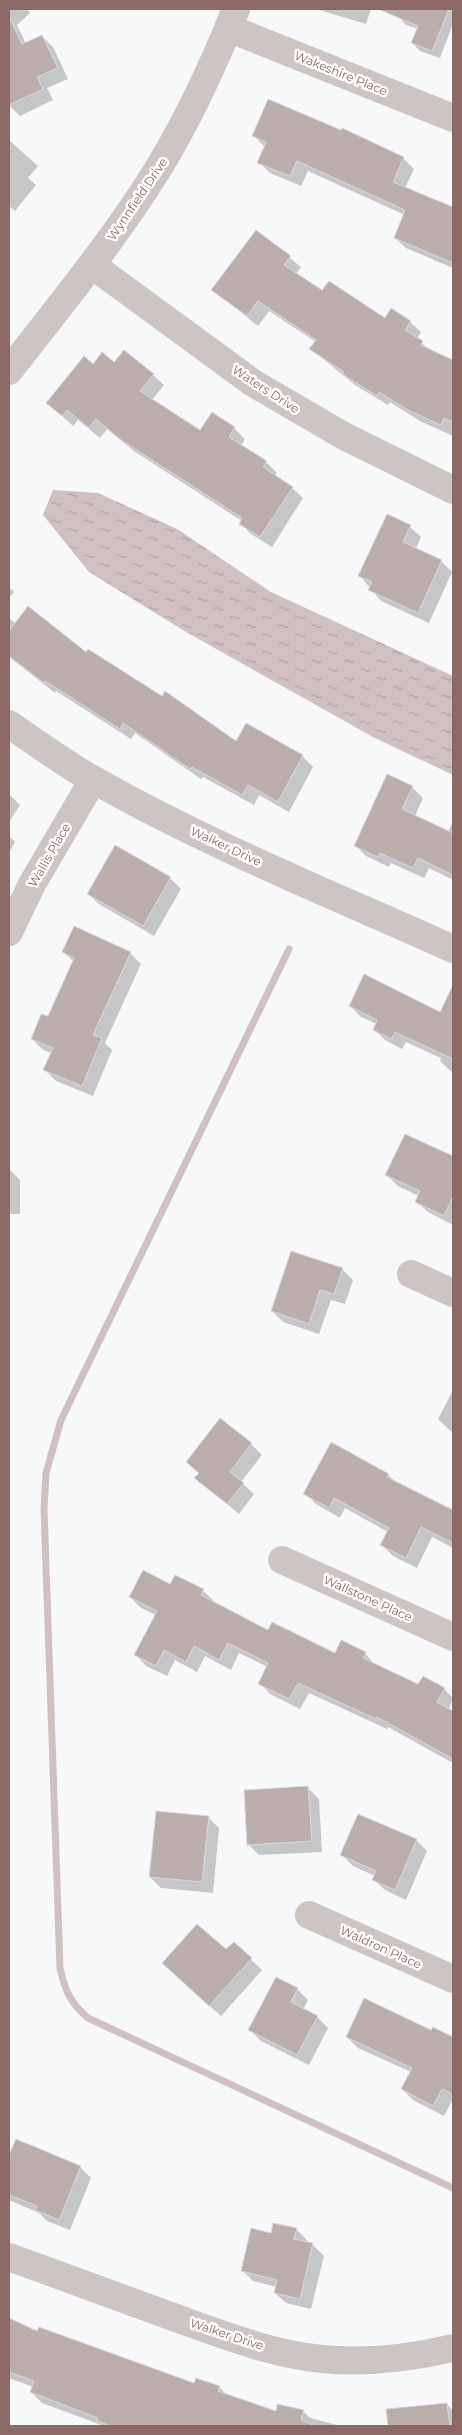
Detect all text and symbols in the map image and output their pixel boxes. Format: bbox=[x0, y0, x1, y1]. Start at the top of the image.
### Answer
street label: Wakeshire Place bbox=[292, 48, 390, 98]
street label: Wynnfield Drive bbox=[104, 155, 170, 243]
street label: Waters Drive bbox=[230, 362, 302, 416]
street label: Wallis Place bbox=[25, 820, 73, 890]
street label: Walker Drive bbox=[188, 823, 264, 869]
street label: Wallstone Place bbox=[321, 1572, 415, 1624]
street label: Waldron Place bbox=[338, 1922, 424, 1972]
street label: Walker Drive bbox=[188, 2315, 266, 2353]

